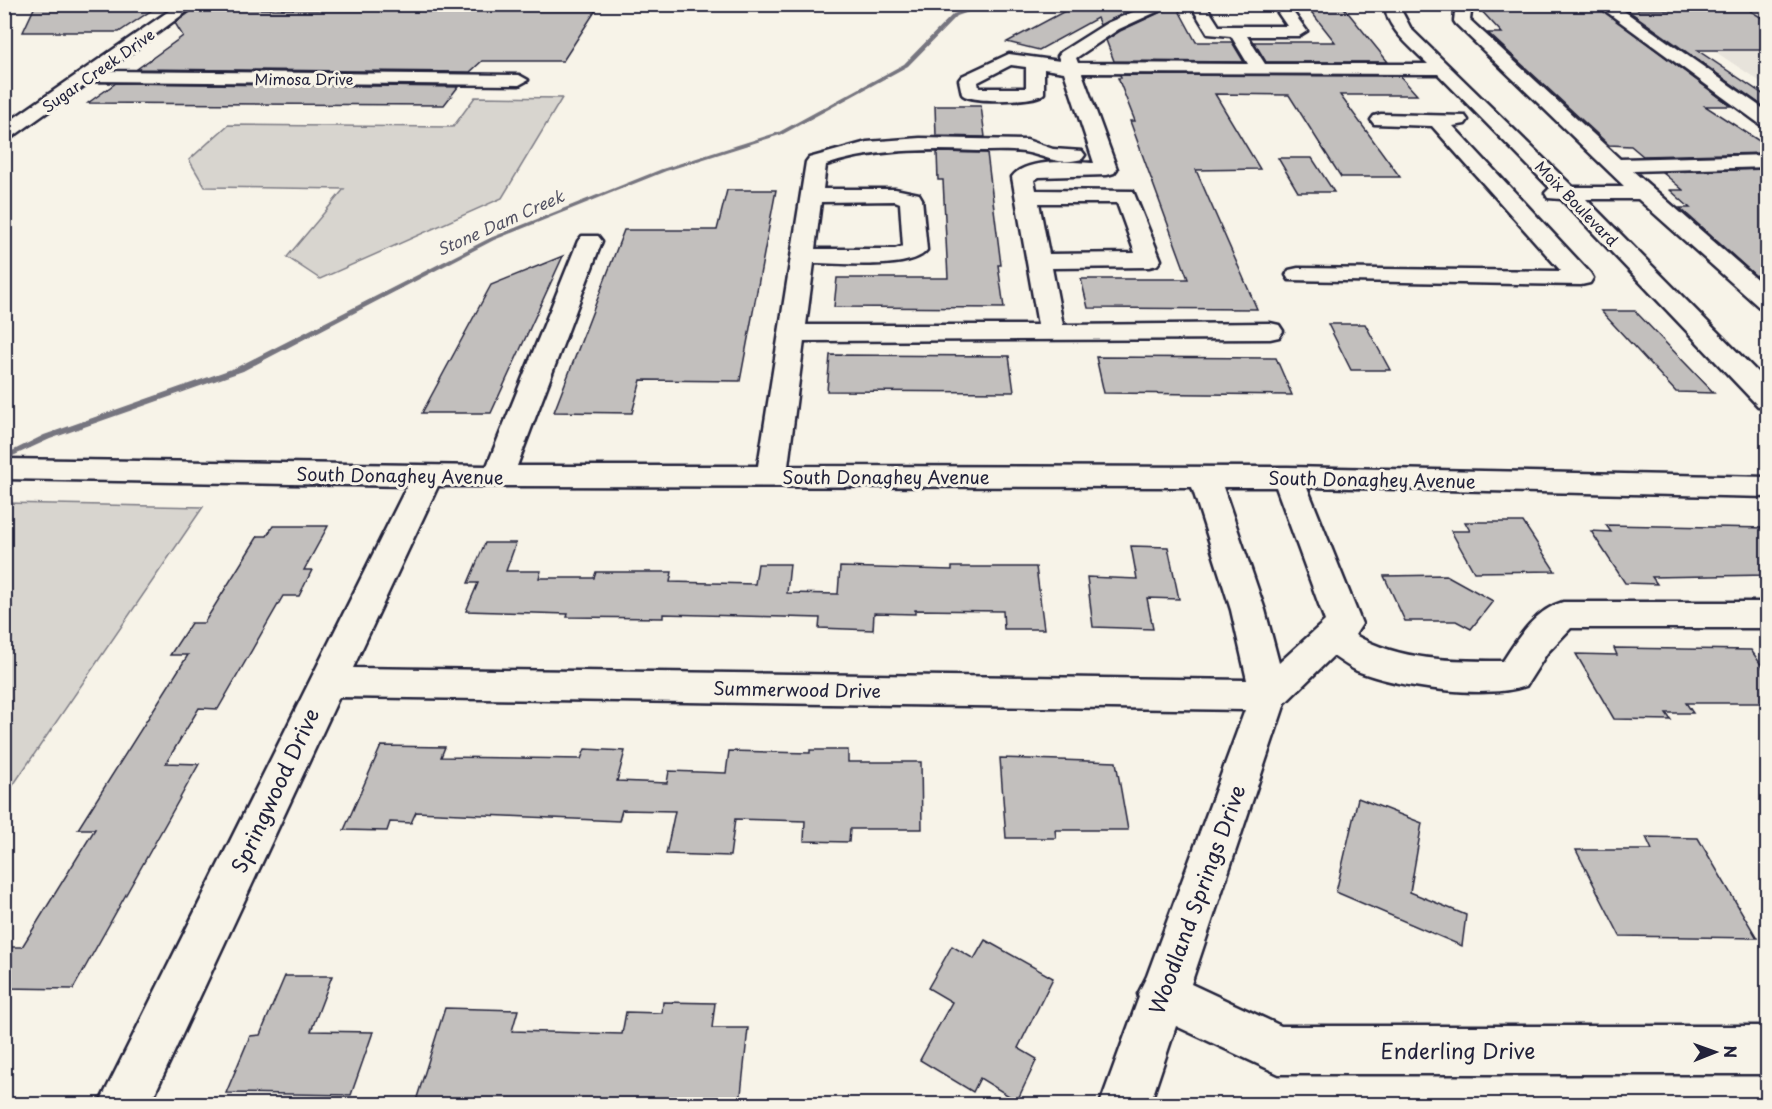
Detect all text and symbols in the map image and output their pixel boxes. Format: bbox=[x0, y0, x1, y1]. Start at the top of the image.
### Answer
street label: Sugar Creek Drive bbox=[37, 22, 159, 118]
street label: Mimosa Drive bbox=[255, 67, 353, 90]
street label: Moix Boulevard bbox=[1530, 155, 1624, 251]
water label: Stone Dam Creek bbox=[433, 183, 569, 261]
street label: South Donaghey Avenue bbox=[296, 460, 504, 490]
street label: South Donaghey Avenue bbox=[782, 463, 990, 490]
street label: South Donaghey Avenue bbox=[1268, 464, 1476, 494]
street label: Summerwood Drive bbox=[713, 674, 881, 704]
street label: Springwood Drive bbox=[222, 702, 326, 878]
street label: Woodland Springs Drive bbox=[1139, 780, 1253, 1018]
north arrow bbox=[1685, 1022, 1745, 1082]
street label: Enderling Drive bbox=[1381, 1034, 1535, 1066]
text: N bbox=[1719, 1045, 1743, 1058]

